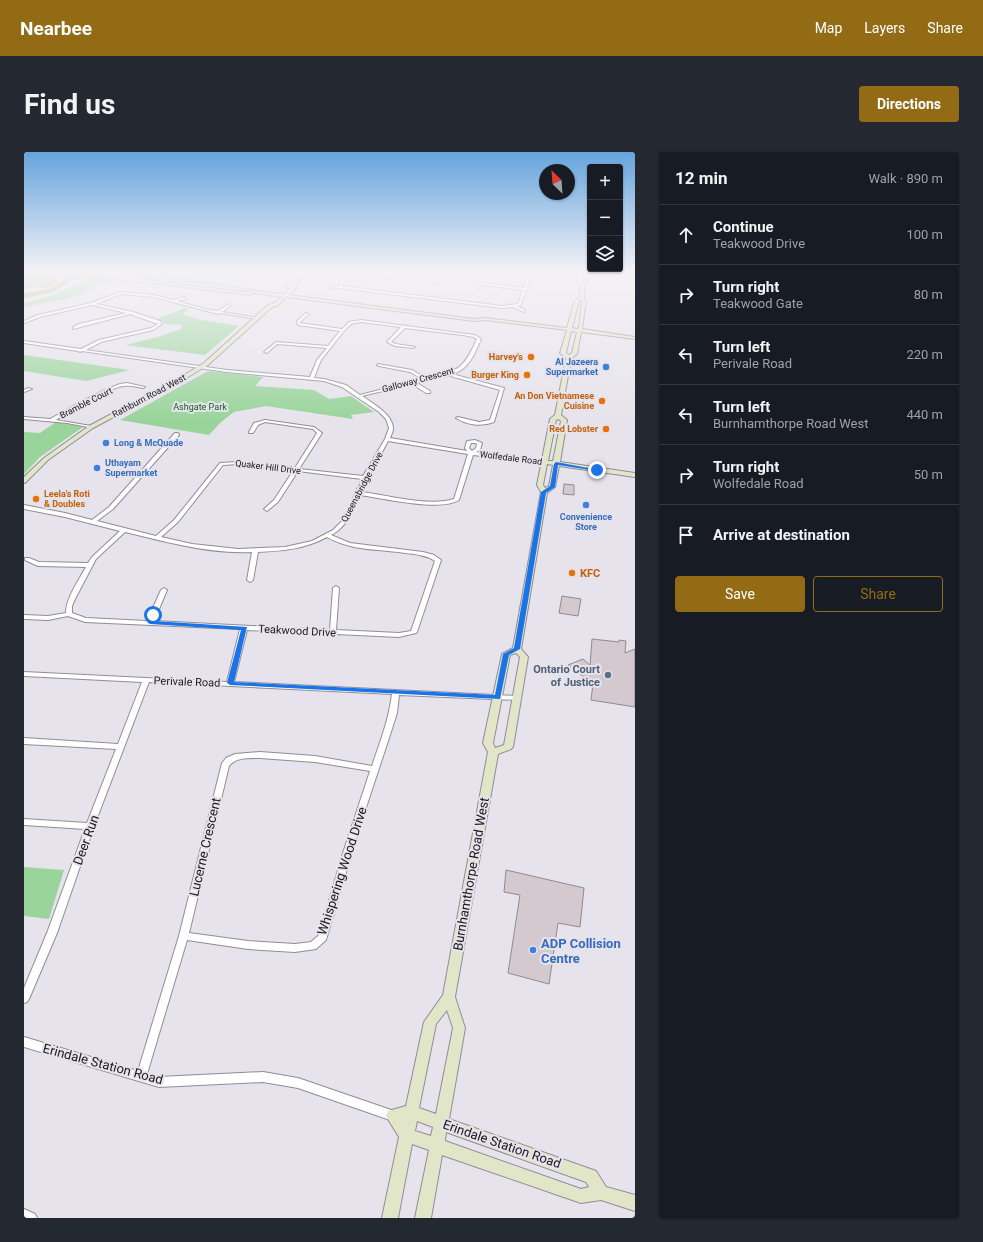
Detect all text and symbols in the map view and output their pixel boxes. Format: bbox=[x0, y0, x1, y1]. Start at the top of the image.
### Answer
text: Nearbee bbox=[20, 17, 92, 40]
text: Map bbox=[815, 20, 842, 36]
text: Layers bbox=[864, 20, 905, 36]
text: Share bbox=[927, 20, 963, 36]
button: Directions bbox=[859, 86, 959, 122]
text: Find us bbox=[24, 88, 115, 121]
north arrow bbox=[539, 164, 575, 200]
map controls bbox=[587, 164, 623, 272]
button: + bbox=[587, 164, 623, 200]
text: 12 min bbox=[675, 168, 728, 188]
text: Walk · 890 m bbox=[868, 171, 943, 186]
button: − bbox=[587, 200, 623, 236]
text: Continue bbox=[713, 218, 774, 236]
icon: ahead bbox=[675, 224, 697, 246]
text: 100 m bbox=[906, 227, 943, 242]
button: layers bbox=[587, 236, 623, 272]
text: Teakwood Drive bbox=[713, 236, 805, 251]
text: Turn right bbox=[713, 278, 779, 296]
icon: right bbox=[675, 284, 697, 306]
text: 80 m bbox=[914, 287, 943, 302]
text: Teakwood Gate bbox=[713, 296, 803, 311]
text: Turn left bbox=[713, 338, 770, 356]
icon: left bbox=[675, 344, 697, 366]
text: 220 m bbox=[906, 347, 943, 362]
place label: Harvey's bbox=[489, 352, 523, 362]
marker: Harvey's bbox=[526, 352, 536, 362]
text: Perivale Road bbox=[713, 356, 792, 371]
place label: Al Jazeera Supermarket bbox=[546, 357, 598, 377]
marker: Al Jazeera Supermarket bbox=[601, 362, 611, 372]
street label: Galloway Crescent bbox=[381, 366, 455, 394]
place label: Burger King bbox=[471, 370, 519, 380]
marker: Burger King bbox=[522, 370, 532, 380]
street label: Rathburn Road West bbox=[111, 372, 187, 420]
street label: Bramble Court bbox=[58, 385, 114, 421]
place label: An Don Vietnamese Cuisine bbox=[514, 391, 594, 411]
marker: An Don Vietnamese Cuisine bbox=[597, 396, 607, 406]
text: Turn left bbox=[713, 398, 770, 416]
park label: Ashgate Park bbox=[173, 402, 227, 412]
icon: left bbox=[675, 404, 697, 426]
text: 440 m bbox=[906, 407, 943, 422]
text: Burnhamthorpe Road West bbox=[713, 416, 868, 431]
place label: Red Lobster bbox=[549, 424, 599, 434]
marker: Red Lobster bbox=[601, 424, 611, 434]
marker: Long & McQuade bbox=[101, 438, 111, 448]
place label: Long & McQuade bbox=[114, 438, 183, 448]
street label: Wolfedale Road bbox=[479, 449, 543, 467]
street label: Queensbridge Drive bbox=[339, 450, 385, 524]
place label: Uthayam Supermarket bbox=[105, 458, 157, 478]
street label: Quaker Hill Drive bbox=[235, 458, 302, 476]
text: Turn right bbox=[713, 458, 779, 476]
route end bbox=[588, 461, 606, 479]
marker: Uthayam Supermarket bbox=[92, 463, 102, 473]
icon: right bbox=[675, 464, 697, 486]
text: 50 m bbox=[914, 467, 943, 482]
text: Wolfedale Road bbox=[713, 476, 804, 491]
place label: Leela's Roti & Doubles bbox=[44, 489, 90, 509]
marker: Leela's Roti & Doubles bbox=[31, 494, 41, 504]
marker: Convenience Store bbox=[581, 500, 591, 510]
place label: Convenience Store bbox=[560, 512, 612, 532]
icon: arrive bbox=[675, 524, 697, 546]
text: Arrive at destination bbox=[713, 526, 850, 544]
place label: KFC bbox=[580, 567, 600, 580]
marker: KFC bbox=[567, 568, 577, 578]
button: Save bbox=[675, 576, 805, 612]
button: Share bbox=[813, 576, 943, 612]
route start bbox=[144, 606, 162, 624]
street label: Teakwood Drive bbox=[258, 622, 336, 640]
place label: Ontario Court of Justice bbox=[533, 663, 600, 689]
marker: Ontario Court of Justice bbox=[603, 670, 613, 680]
street label: Perivale Road bbox=[153, 674, 221, 690]
street label: Lucerne Crescent bbox=[186, 796, 224, 898]
street label: Burnhamthorpe Road West bbox=[450, 796, 492, 952]
street label: Whispering Wood Drive bbox=[314, 805, 370, 937]
street label: Deer Run bbox=[70, 813, 102, 867]
place label: ADP Collision Centre bbox=[541, 936, 621, 966]
marker: ADP Collision Centre bbox=[528, 945, 538, 955]
street label: Erindale Station Road bbox=[41, 1041, 165, 1087]
street label: Erindale Station Road bbox=[441, 1117, 563, 1171]

